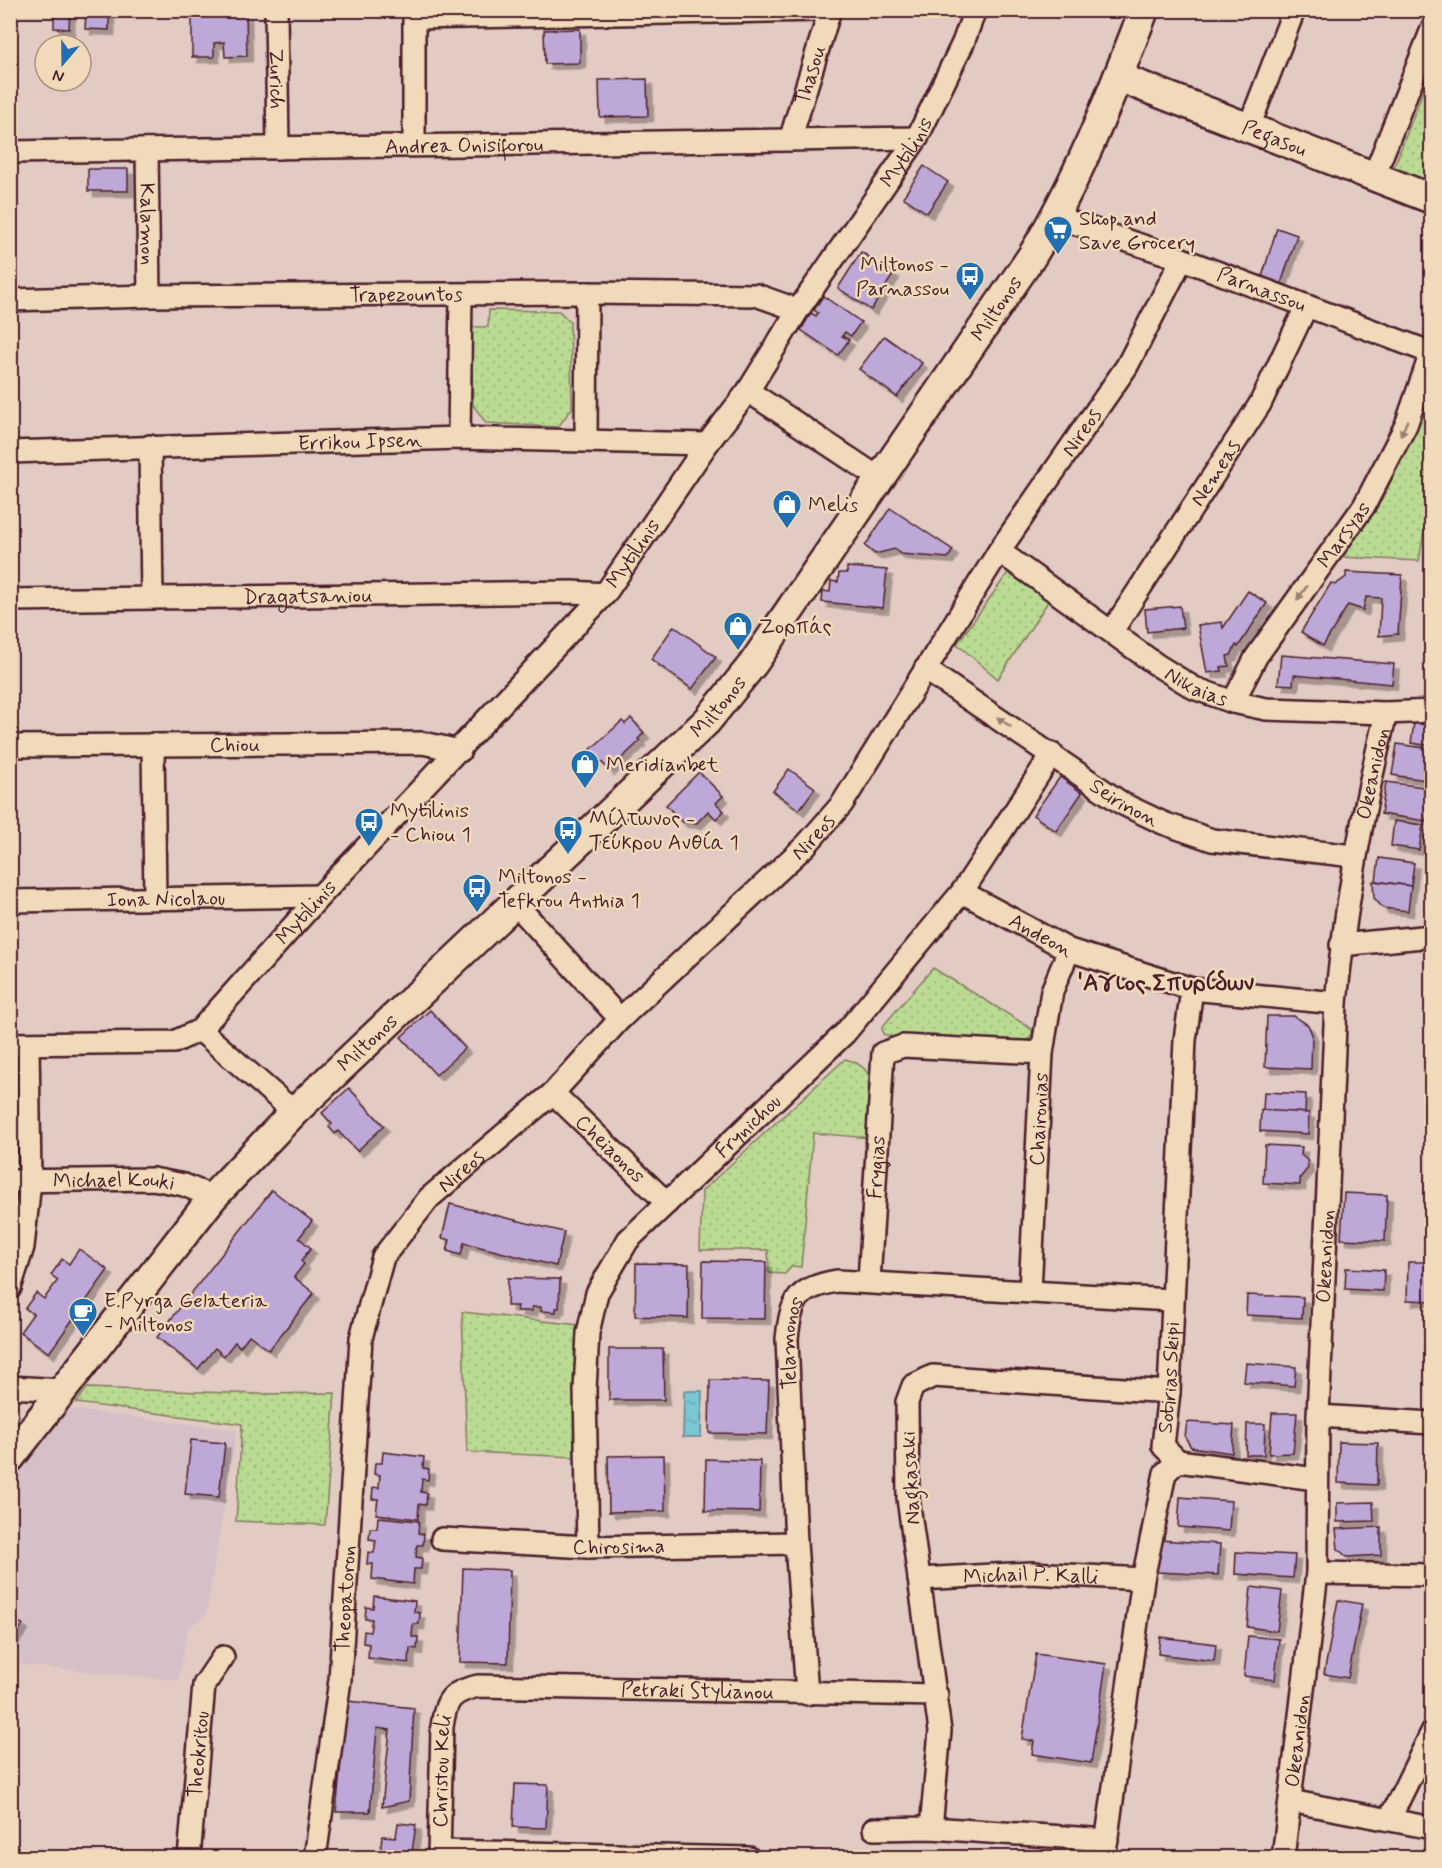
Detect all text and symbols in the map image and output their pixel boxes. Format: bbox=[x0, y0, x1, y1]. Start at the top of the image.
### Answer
north arrow bbox=[33, 33, 93, 93]
street label: Thasou bbox=[789, 42, 833, 108]
street label: Zurich bbox=[262, 49, 290, 109]
text: N bbox=[50, 64, 67, 87]
street label: Mytilinis bbox=[874, 113, 940, 193]
street label: Pegasou bbox=[1238, 114, 1311, 164]
street label: Andrea Onisiforou bbox=[385, 131, 543, 161]
street label: Kalamon bbox=[132, 183, 162, 265]
place label: Shop and Save Grocery bbox=[1079, 205, 1195, 257]
supermarket icon: Shop and Save Grocery bbox=[1042, 214, 1074, 256]
place label: Miltonos - Parnassou bbox=[856, 251, 949, 303]
bus stop icon: Miltonos - Parnassou bbox=[954, 260, 986, 302]
street label: Parnassou bbox=[1213, 260, 1310, 319]
street label: Miltonos bbox=[965, 270, 1029, 347]
street label: Trapezountos bbox=[349, 281, 463, 310]
street label: Nireos bbox=[1055, 403, 1109, 463]
one-way arrow bbox=[1400, 419, 1409, 436]
street label: Errikou Ipsen bbox=[297, 426, 423, 458]
street label: Nemeas bbox=[1184, 434, 1248, 512]
shop icon: Melis bbox=[771, 488, 803, 530]
place label: Melis bbox=[808, 491, 858, 519]
street label: Marsyas bbox=[1311, 496, 1378, 574]
street label: Mytilinis bbox=[600, 513, 667, 594]
street label: Dragatsaniou bbox=[243, 582, 373, 612]
one-way arrow bbox=[1297, 585, 1308, 601]
shop icon: Ζορπάς bbox=[722, 610, 754, 652]
place label: Ζορπάς bbox=[759, 613, 832, 641]
street label: Nikaias bbox=[1159, 660, 1231, 714]
street label: Miltonos bbox=[684, 670, 753, 745]
one-way arrow bbox=[996, 716, 1012, 728]
street label: Okeanidon bbox=[1350, 725, 1397, 822]
street label: Chiou bbox=[210, 731, 260, 760]
shop icon: Meridianbet bbox=[569, 748, 601, 790]
place label: Meridianbet bbox=[606, 751, 720, 779]
street label: Seirinon bbox=[1084, 772, 1163, 834]
place label: Mytilinis - Chiou 1 bbox=[390, 797, 471, 849]
place label: Μίλτωνος - Τεύκρου Ανθία 1 bbox=[589, 805, 739, 857]
bus stop icon: Mytilinis - Chiou 1 bbox=[353, 806, 385, 848]
street label: Nireos bbox=[786, 808, 842, 867]
bus stop icon: Μίλτωνος - Τεύκρου Ανθία 1 bbox=[552, 814, 584, 856]
place label: Miltonos - Tefkrou Anthia 1 bbox=[498, 863, 640, 915]
bus stop icon: Miltonos - Tefkrou Anthia 1 bbox=[461, 872, 493, 914]
street label: Mytilinis bbox=[270, 874, 343, 951]
street label: Iona Nicolaou bbox=[106, 885, 226, 914]
street label: Andeon bbox=[1004, 907, 1078, 965]
district label: 'Αγιος Σπυρίδων bbox=[1078, 968, 1255, 999]
street label: Miltonos bbox=[332, 1008, 404, 1079]
street label: Chaironias bbox=[1023, 1072, 1056, 1167]
street label: Frynichou bbox=[709, 1088, 788, 1165]
street label: Cheiaonos bbox=[569, 1109, 651, 1190]
street label: Frygias bbox=[861, 1135, 893, 1200]
street label: Nireos bbox=[432, 1144, 491, 1200]
street label: Michael Kouki bbox=[53, 1166, 177, 1198]
street label: Okeanidon bbox=[1310, 1209, 1342, 1304]
place label: E.Pyrga Gelateria - Miltonos bbox=[104, 1287, 268, 1339]
street label: Telamonos bbox=[774, 1291, 811, 1390]
cafe icon: E.Pyrga Gelateria - Miltonos bbox=[67, 1296, 99, 1338]
street label: Sotirias Skipi bbox=[1151, 1321, 1187, 1435]
street label: Nagkasaki bbox=[895, 1430, 929, 1525]
street label: Chirosima bbox=[572, 1533, 665, 1562]
street label: Theopatoron bbox=[329, 1544, 363, 1654]
street label: Michail P. Kalli bbox=[963, 1560, 1099, 1592]
street label: Petraki Stylianou bbox=[621, 1676, 775, 1707]
street label: Okeanidon bbox=[1279, 1693, 1317, 1789]
street label: Theokritou bbox=[181, 1710, 217, 1799]
street label: Christou Keli bbox=[427, 1712, 459, 1828]

